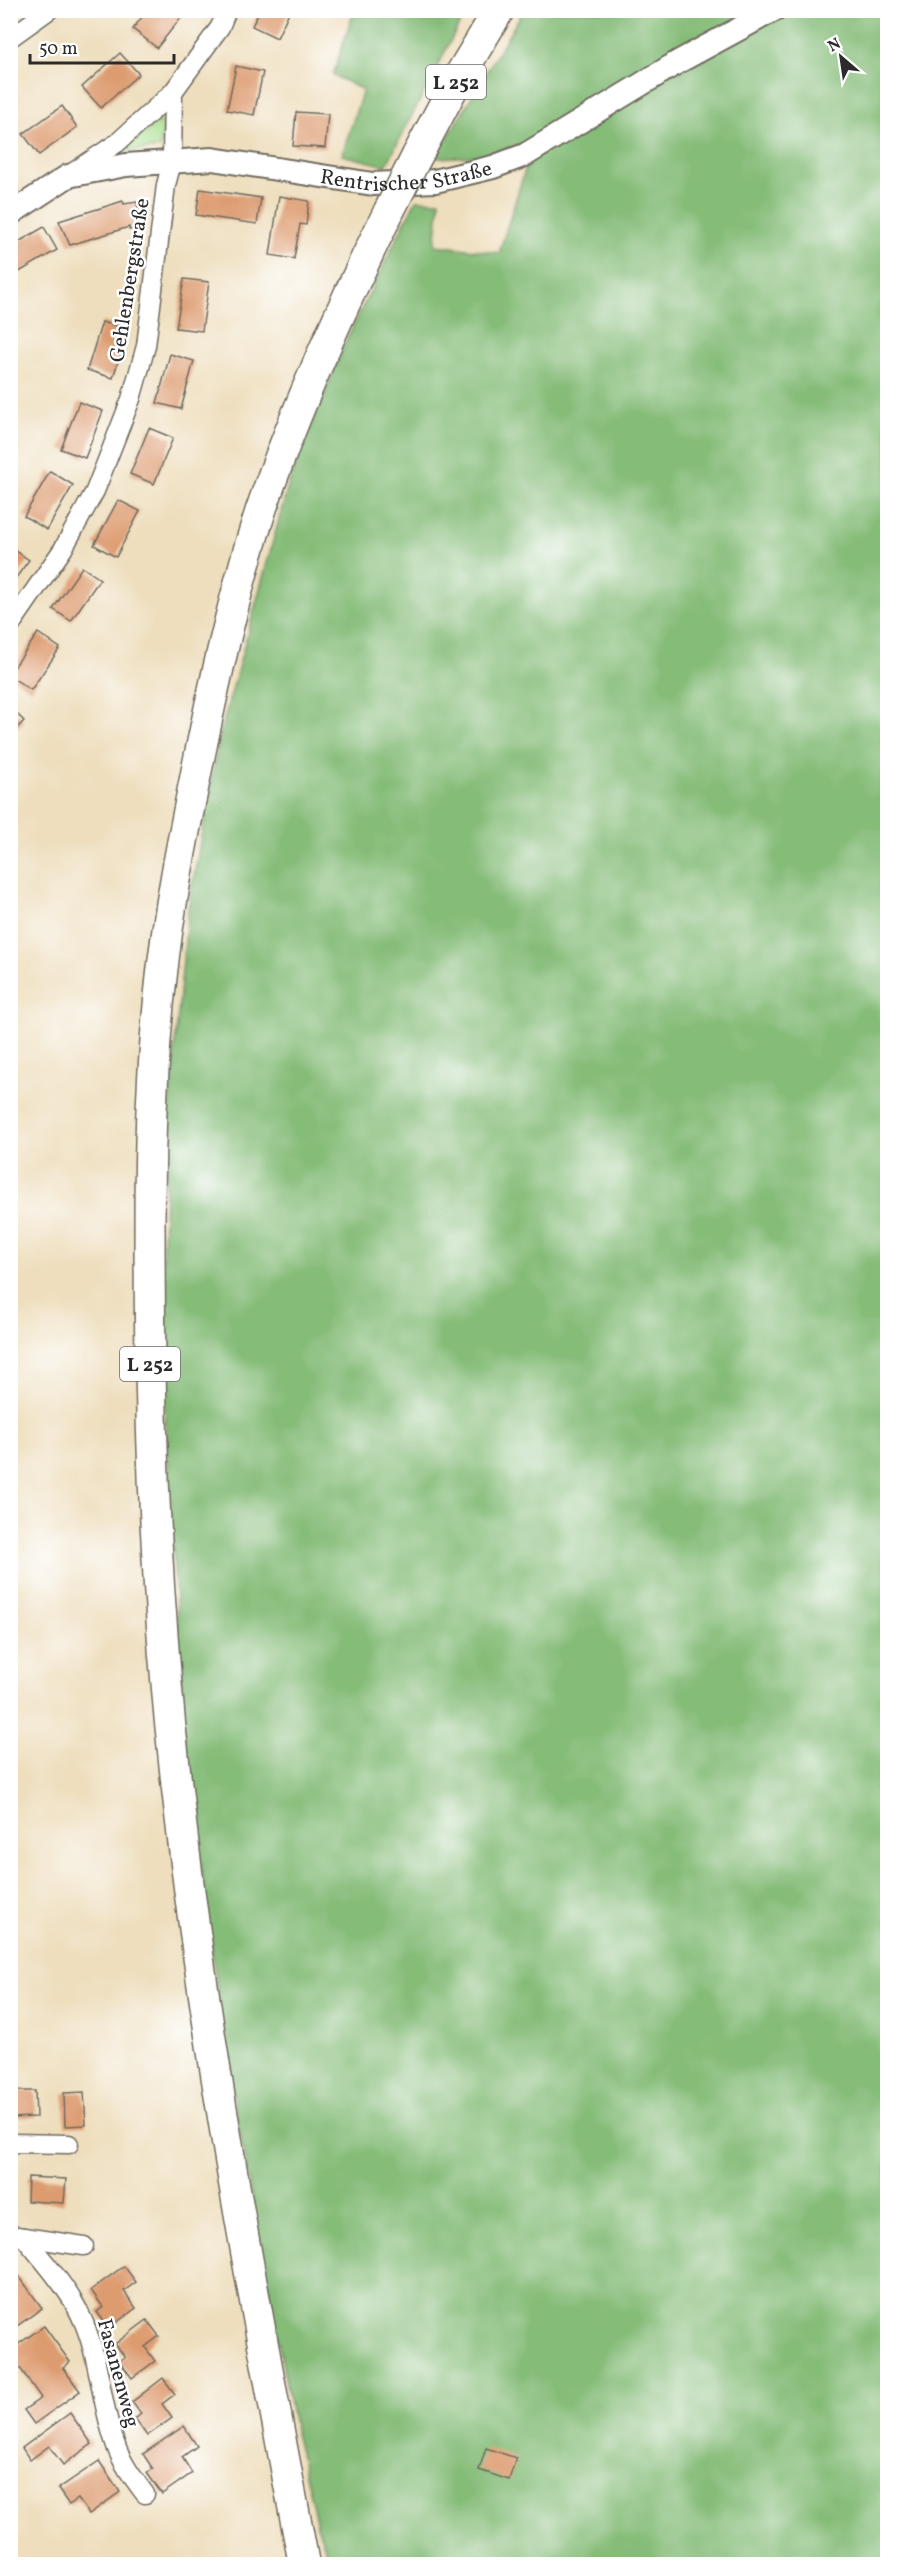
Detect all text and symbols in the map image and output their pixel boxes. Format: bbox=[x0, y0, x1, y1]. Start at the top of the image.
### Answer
scale bar bbox=[30, 27, 174, 65]
north arrow bbox=[811, 27, 871, 87]
text: N bbox=[824, 33, 845, 58]
text: 50 m bbox=[39, 37, 78, 62]
road number: L 252 bbox=[426, 65, 486, 99]
street label: Rentrischer Straße bbox=[318, 155, 495, 200]
street label: Gehlenbergstraße bbox=[103, 196, 158, 364]
road number: L 252 bbox=[120, 1347, 180, 1381]
street label: Fasanenweg bbox=[89, 2316, 146, 2431]

